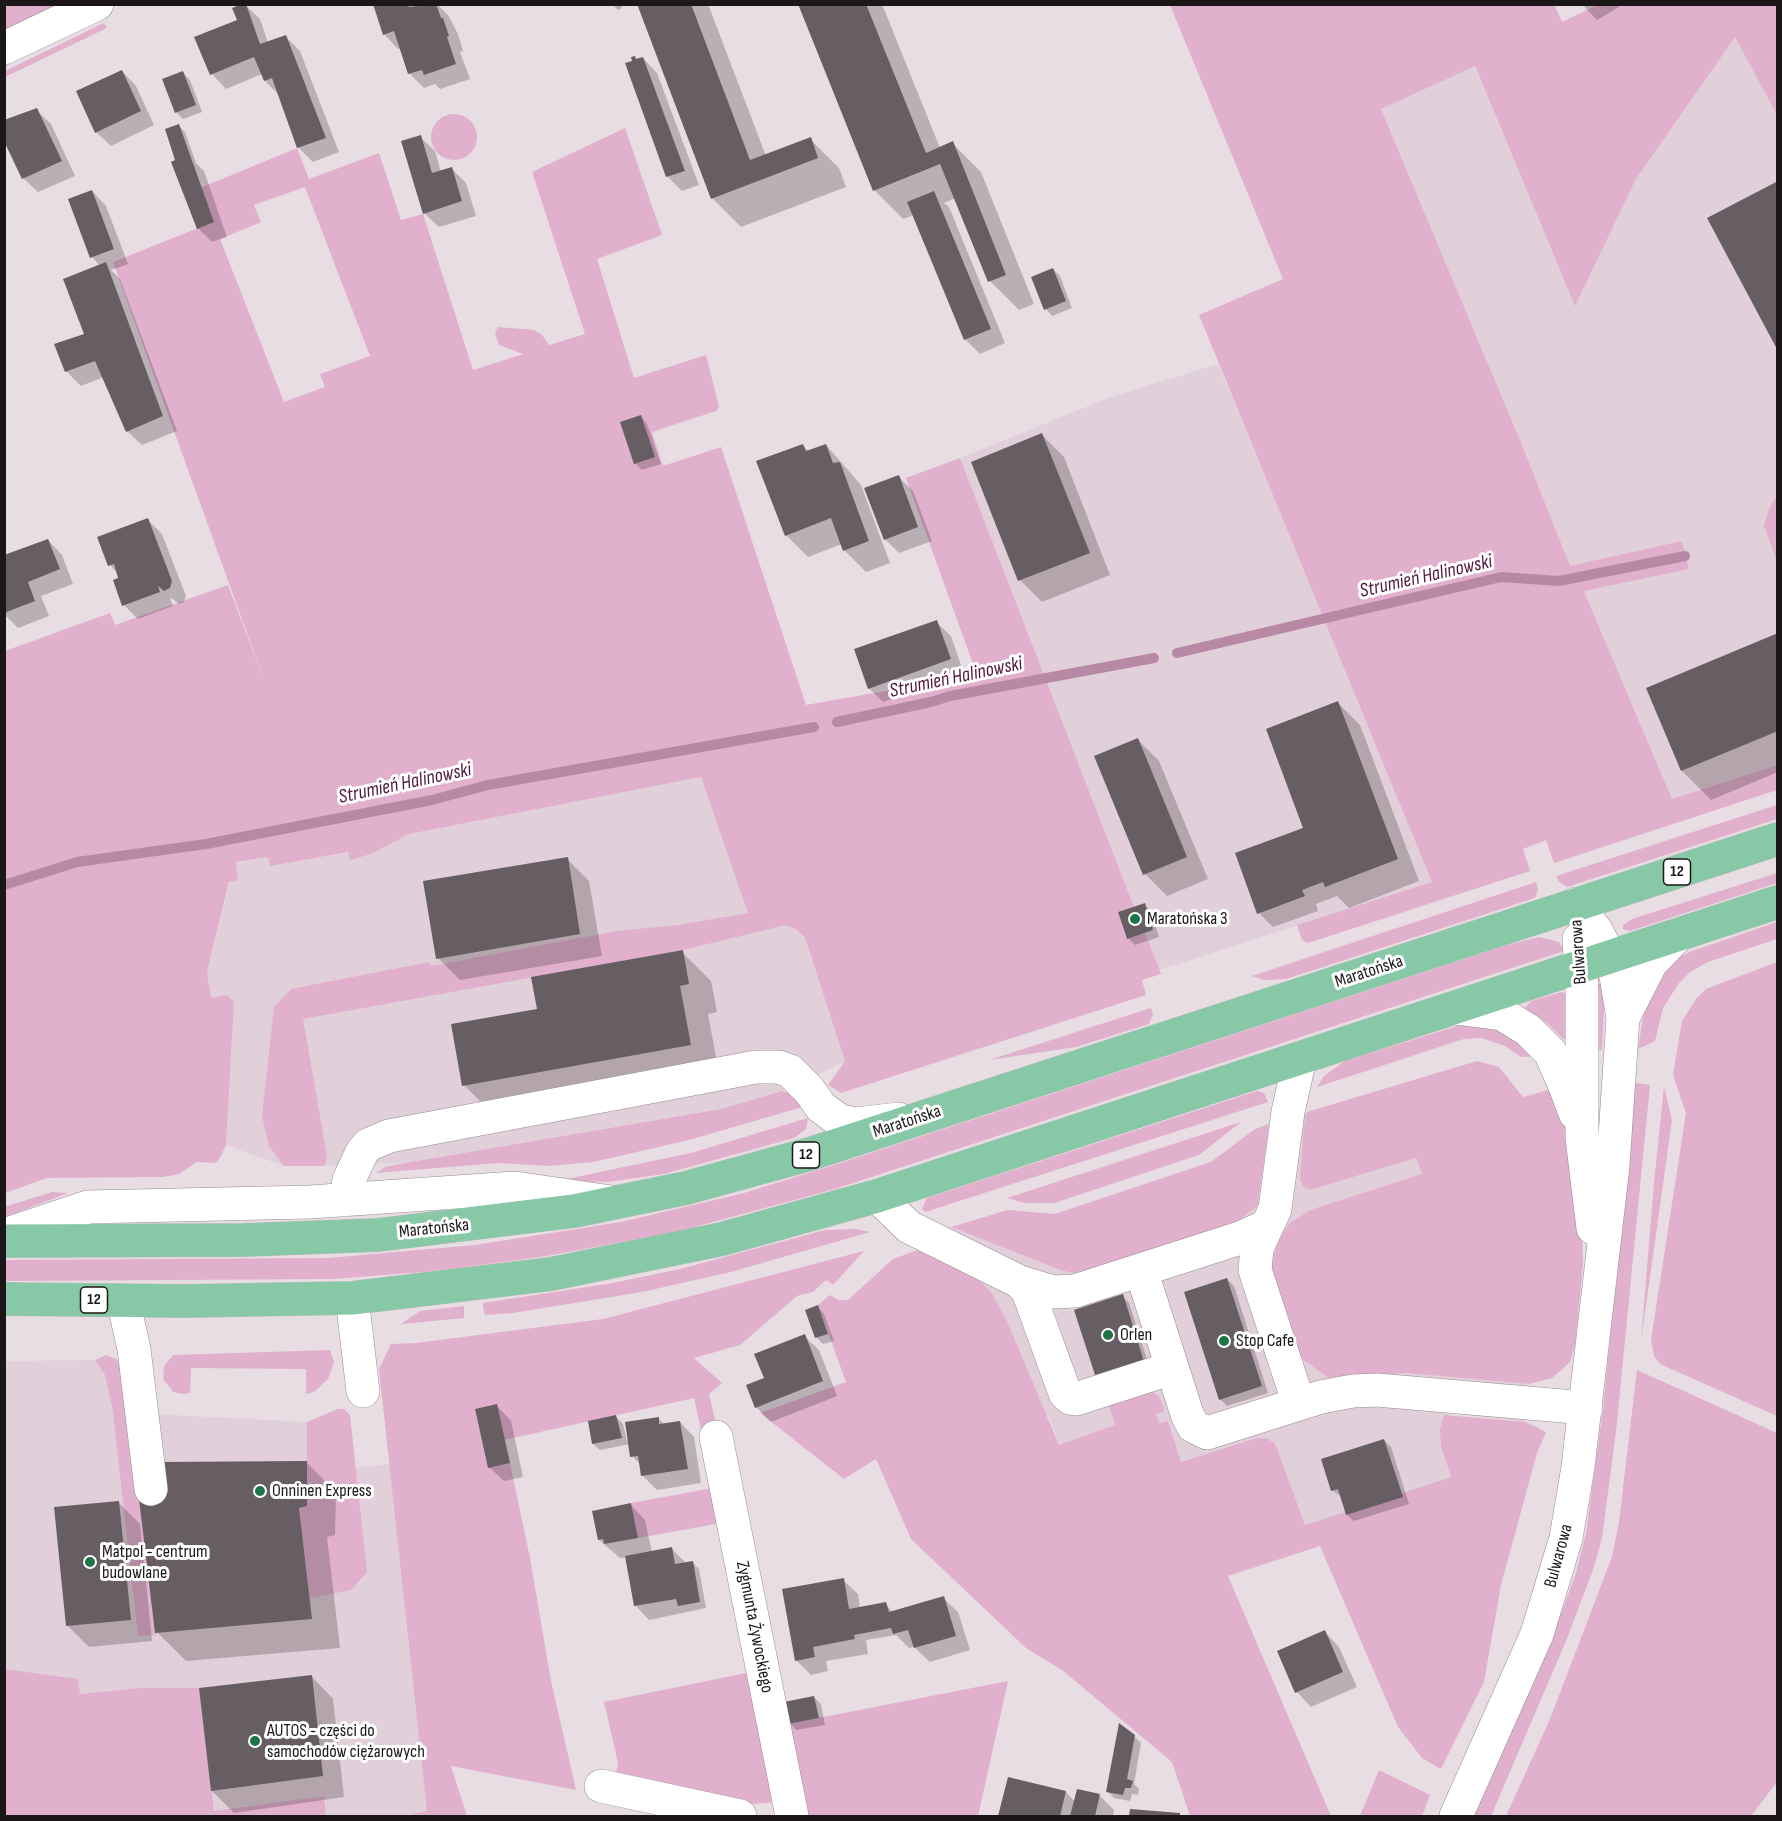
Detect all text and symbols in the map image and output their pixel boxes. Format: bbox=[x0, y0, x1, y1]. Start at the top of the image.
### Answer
water label: Strumień Halinowski bbox=[1357, 550, 1495, 604]
water label: Strumień Halinowski bbox=[887, 652, 1025, 704]
water label: Strumień Halinowski bbox=[336, 758, 474, 810]
road number: 12 bbox=[1664, 859, 1690, 885]
place label: Maratońska 3 bbox=[1147, 908, 1228, 930]
marker: Maratońska 3 bbox=[1128, 912, 1142, 926]
street label: Bulwarowa bbox=[1566, 919, 1592, 985]
street label: Maratońska bbox=[1332, 951, 1406, 993]
street label: Maratońska bbox=[870, 1101, 944, 1143]
road number: 12 bbox=[792, 1142, 820, 1168]
street label: Maratońska bbox=[398, 1215, 470, 1243]
road number: 12 bbox=[80, 1287, 107, 1313]
place label: Orlen bbox=[1120, 1324, 1152, 1346]
marker: Orlen bbox=[1101, 1328, 1115, 1342]
place label: Stop Cafe bbox=[1236, 1330, 1294, 1352]
marker: Stop Cafe bbox=[1217, 1334, 1231, 1348]
place label: Onninen Express bbox=[272, 1480, 372, 1502]
marker: Onninen Express bbox=[253, 1484, 267, 1498]
street label: Bulwarowa bbox=[1540, 1522, 1578, 1590]
place label: Matpol - centrum budowlane bbox=[102, 1541, 208, 1584]
marker: Matpol - centrum budowlane bbox=[83, 1555, 97, 1569]
street label: Zygmunta Żywockiego bbox=[731, 1559, 777, 1695]
place label: AUTOS - części do samochodów ciężarowych bbox=[267, 1720, 425, 1762]
marker: AUTOS - części do samochodów ciężarowych bbox=[248, 1734, 262, 1748]

